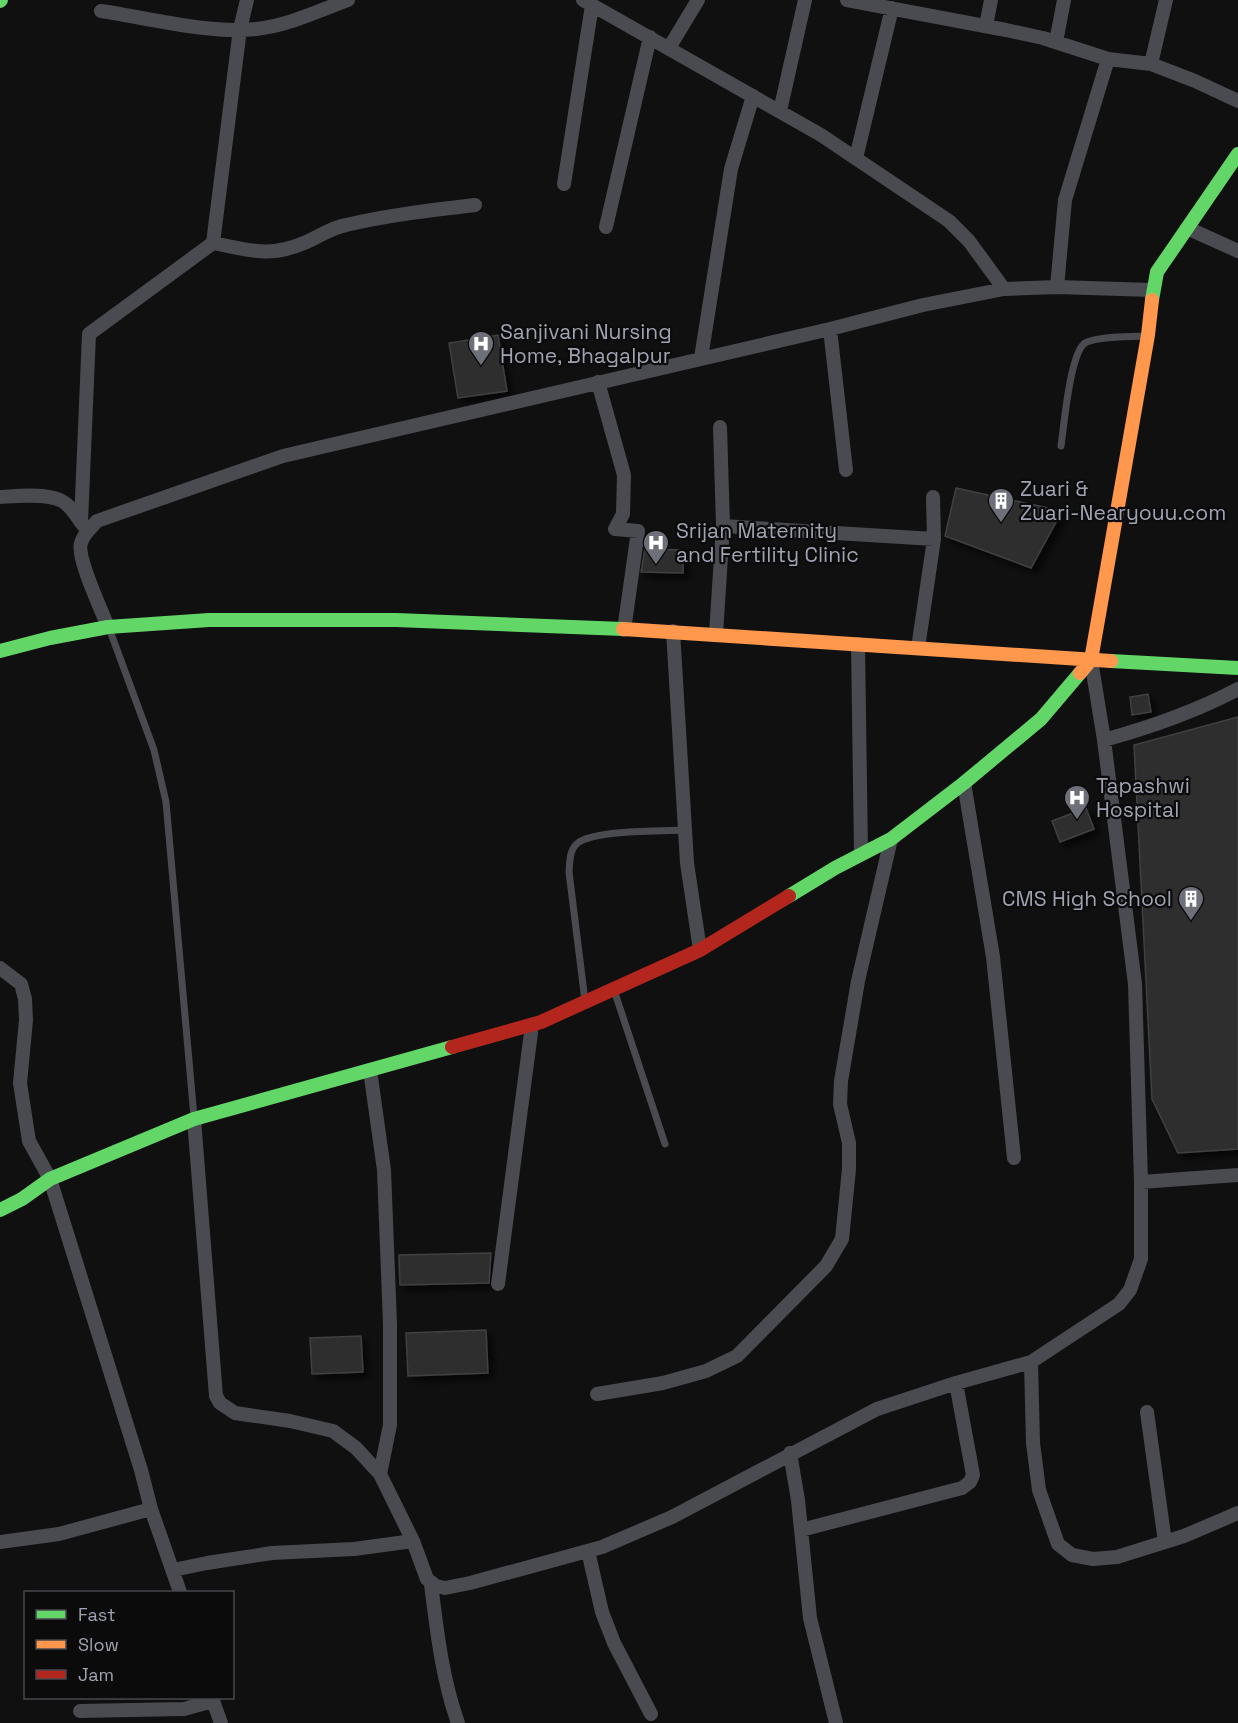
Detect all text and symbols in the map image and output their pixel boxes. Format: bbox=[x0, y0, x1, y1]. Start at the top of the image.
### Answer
place label: Sanjivani Nursing Home, Bhagalpur bbox=[500, 318, 672, 369]
hospital icon: Sanjivani Nursing Home, Bhagalpur bbox=[466, 329, 496, 367]
place label: Zuari & Zuari-Nearyouu.com bbox=[1020, 475, 1226, 526]
building icon: Zuari & Zuari-Nearyouu.com bbox=[986, 486, 1016, 524]
place label: Srijan Maternity and Fertility Clinic bbox=[676, 517, 859, 568]
hospital icon: Srijan Maternity and Fertility Clinic bbox=[641, 528, 671, 566]
place label: Tapashwi Hospital bbox=[1096, 772, 1190, 823]
hospital icon: Tapashwi Hospital bbox=[1062, 783, 1092, 821]
building icon: CMS High School bbox=[1176, 884, 1206, 922]
place label: CMS High School bbox=[1002, 885, 1172, 912]
legend bbox=[24, 1591, 234, 1699]
text: Fast bbox=[78, 1603, 115, 1626]
text: Slow bbox=[78, 1633, 119, 1656]
text: Jam bbox=[78, 1663, 114, 1686]

